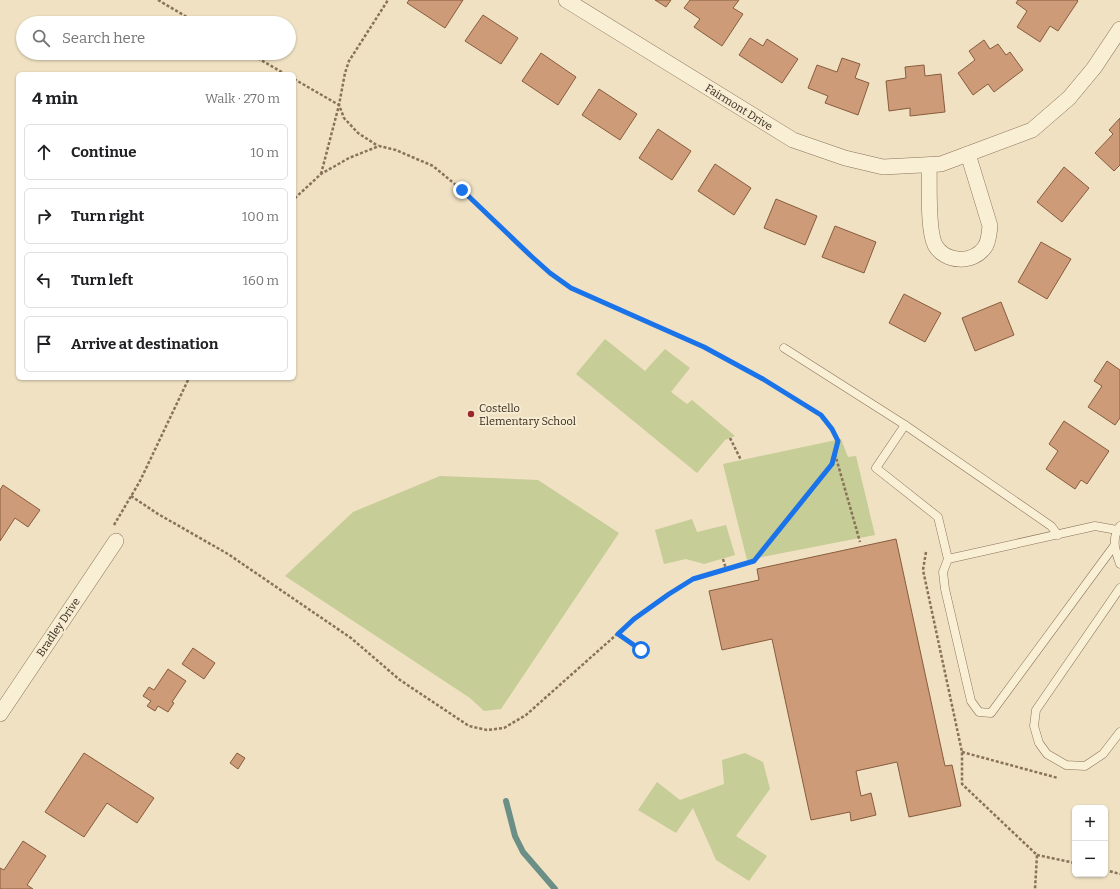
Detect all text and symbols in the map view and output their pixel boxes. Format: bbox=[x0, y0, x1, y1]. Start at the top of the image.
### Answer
search box bbox=[16, 16, 296, 60]
icon: search bbox=[30, 27, 52, 49]
text: Search here bbox=[62, 29, 145, 47]
street label: Fairmont Drive bbox=[703, 82, 775, 133]
text: 4 min bbox=[32, 88, 78, 109]
text: Walk · 270 m bbox=[205, 91, 280, 106]
icon: ahead bbox=[33, 141, 55, 163]
text: Continue bbox=[71, 143, 137, 161]
text: 10 m bbox=[250, 145, 279, 160]
route end bbox=[453, 181, 471, 199]
icon: right bbox=[33, 205, 55, 227]
text: Turn right bbox=[71, 207, 144, 225]
text: 100 m bbox=[242, 209, 279, 224]
icon: left bbox=[33, 269, 55, 291]
text: Turn left bbox=[71, 271, 133, 289]
text: 160 m bbox=[243, 273, 279, 288]
icon: arrive bbox=[33, 333, 55, 355]
text: Arrive at destination bbox=[71, 335, 218, 353]
place label: Costello Elementary School bbox=[479, 402, 576, 428]
marker: Costello Elementary School bbox=[466, 409, 476, 419]
street label: Bradley Drive bbox=[34, 595, 83, 659]
route start bbox=[632, 641, 650, 659]
map controls bbox=[1072, 805, 1108, 877]
button: + bbox=[1072, 805, 1108, 841]
button: − bbox=[1072, 841, 1108, 877]

